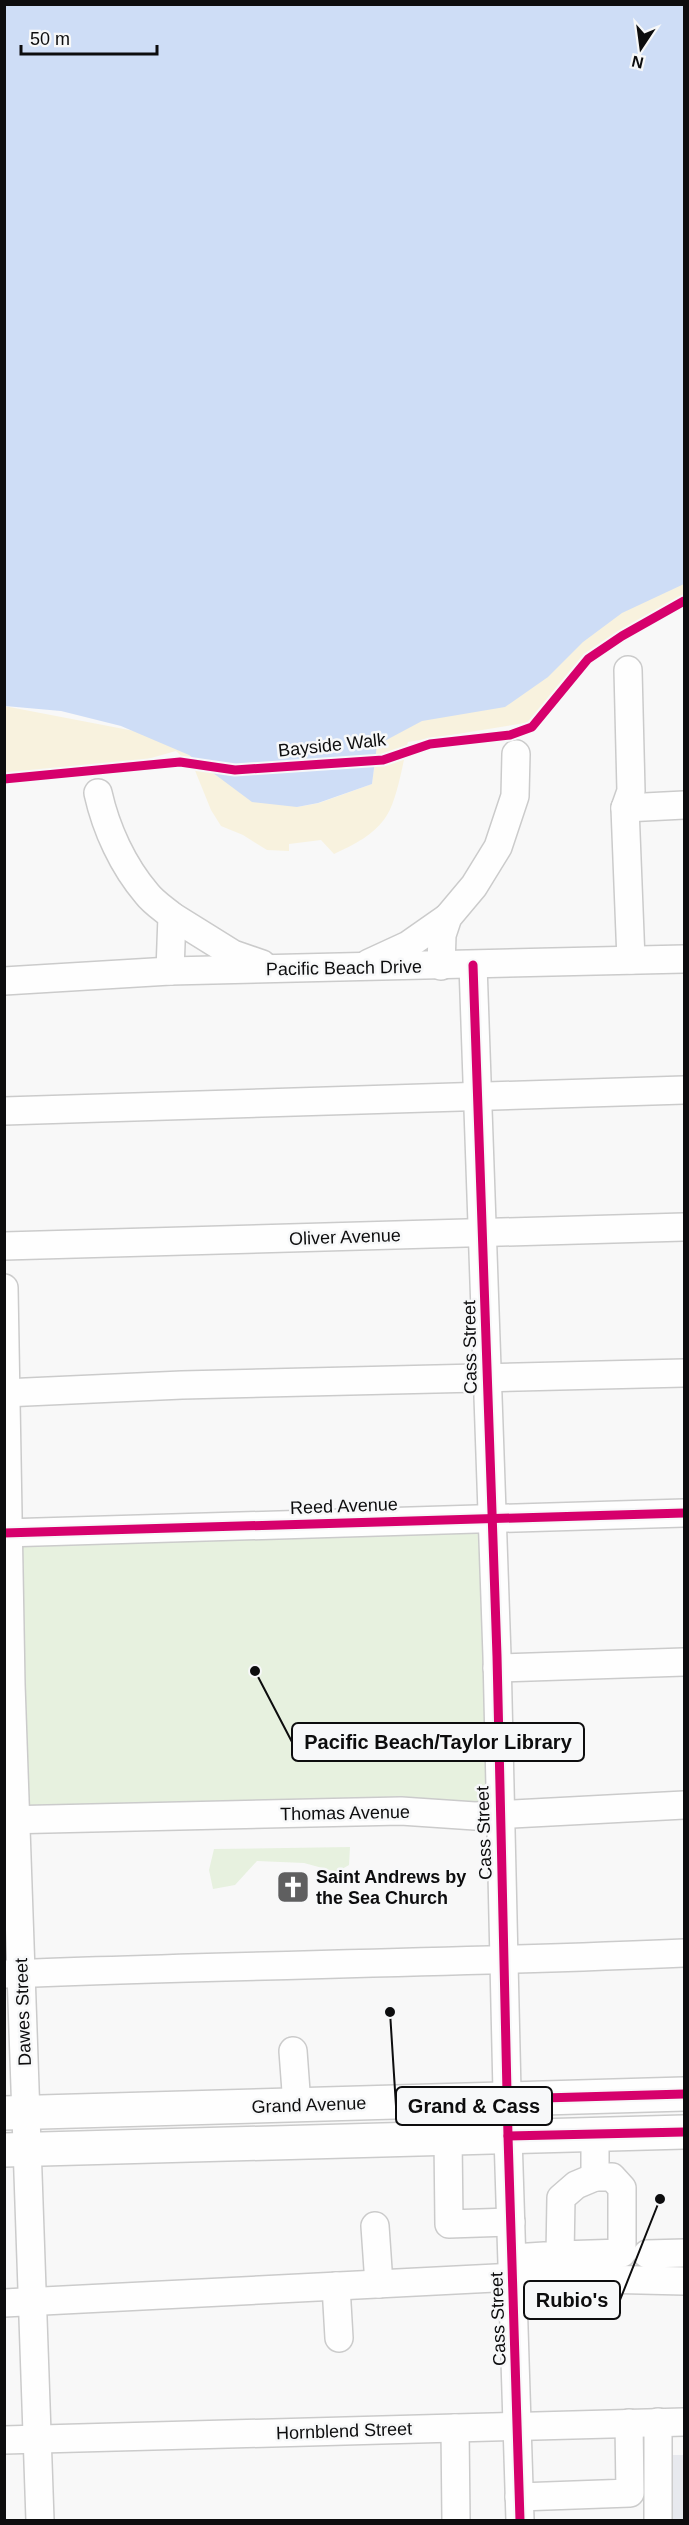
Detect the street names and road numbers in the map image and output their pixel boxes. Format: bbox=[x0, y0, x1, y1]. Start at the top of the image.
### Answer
street label: Bayside Walk bbox=[277, 729, 388, 761]
street label: Pacific Beach Drive bbox=[266, 957, 422, 979]
street label: Oliver Avenue bbox=[289, 1225, 401, 1249]
street label: Cass Street bbox=[459, 1300, 481, 1394]
street label: Reed Avenue bbox=[290, 1494, 398, 1518]
street label: Cass Street bbox=[472, 1786, 496, 1880]
street label: Thomas Avenue bbox=[280, 1802, 410, 1824]
street label: Dawes Street bbox=[11, 1958, 35, 2066]
street label: Grand Avenue bbox=[251, 2093, 367, 2117]
street label: Cass Street bbox=[486, 2272, 510, 2366]
street label: Hornblend Street bbox=[276, 2419, 412, 2443]

